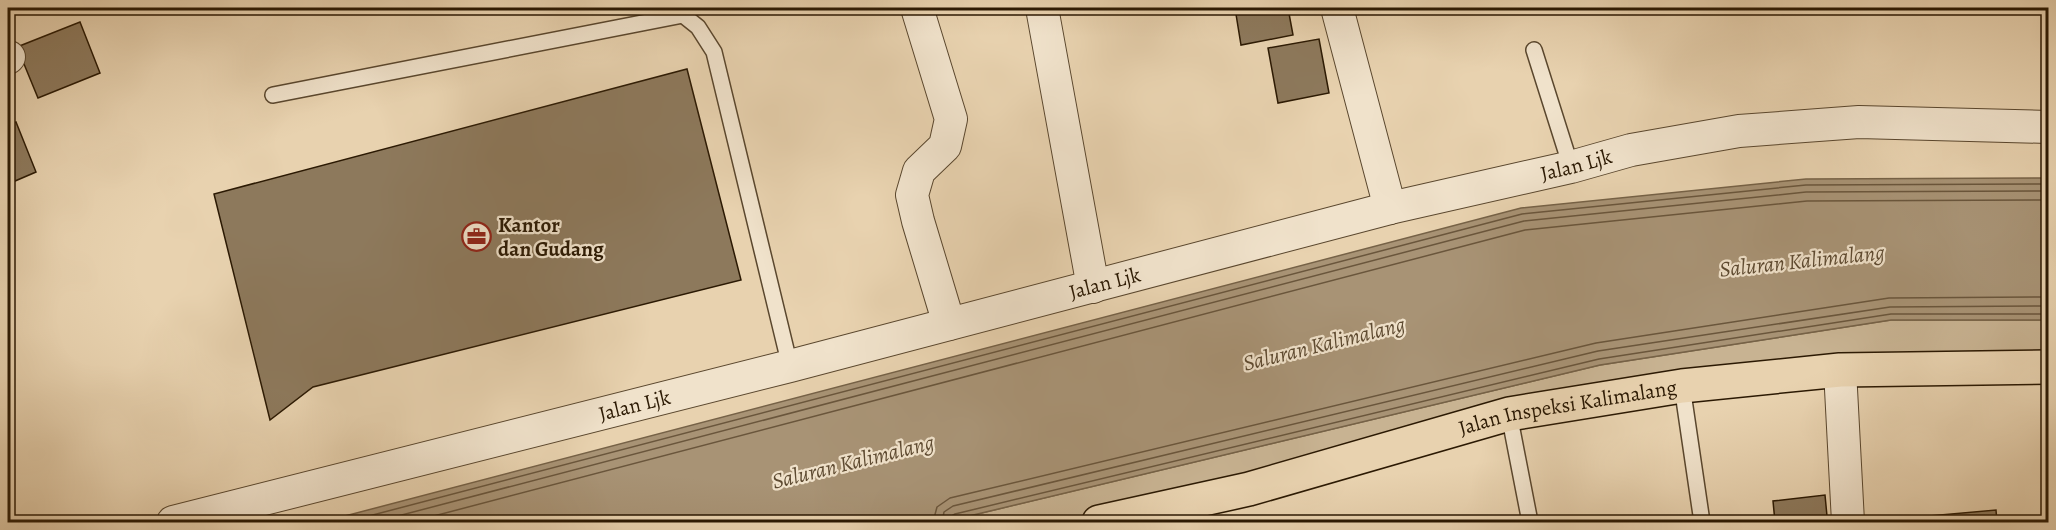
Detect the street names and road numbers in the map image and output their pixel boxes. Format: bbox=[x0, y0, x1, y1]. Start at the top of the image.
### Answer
street label: Jalan Ljk bbox=[1538, 142, 1616, 187]
street label: Jalan Ljk bbox=[1066, 260, 1144, 306]
street label: Jalan Inspeksi Kalimalang bbox=[1455, 373, 1679, 442]
street label: Jalan Ljk bbox=[596, 383, 674, 428]

